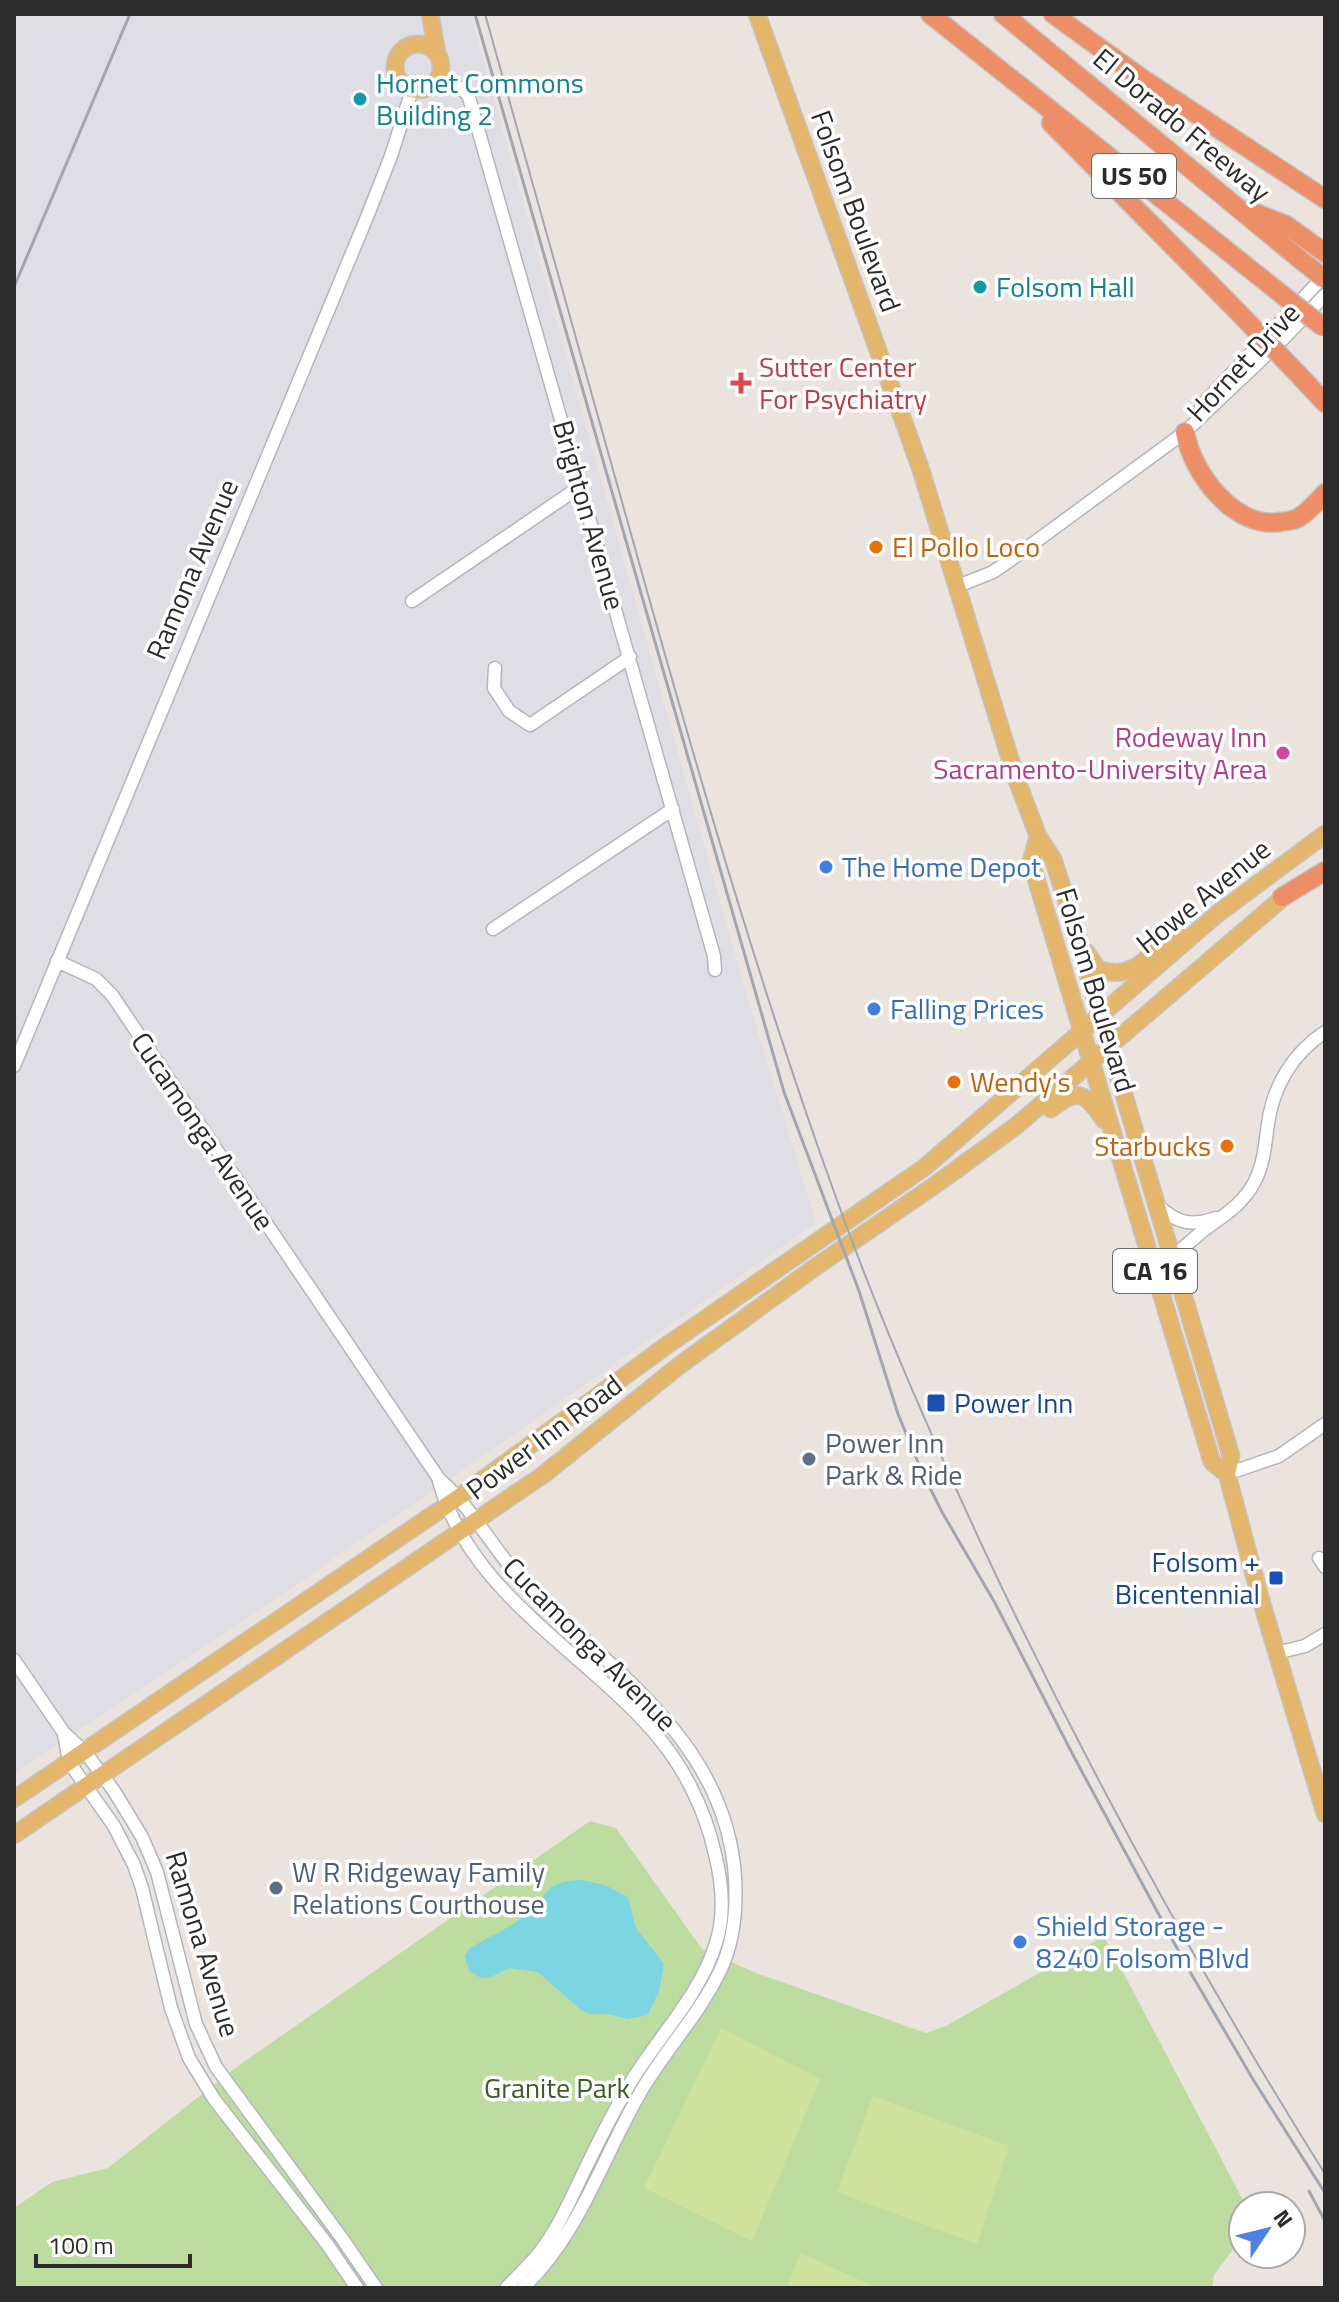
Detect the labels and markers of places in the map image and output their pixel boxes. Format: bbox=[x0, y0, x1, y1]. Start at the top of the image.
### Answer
place label: Hornet Commons Building 2 bbox=[376, 61, 584, 136]
marker: Hornet Commons Building 2 bbox=[351, 90, 369, 108]
place label: Folsom Hall bbox=[996, 265, 1135, 308]
marker: Folsom Hall bbox=[971, 278, 989, 296]
place label: Sutter Center For Psychiatry bbox=[759, 345, 927, 420]
marker: Sutter Center For Psychiatry bbox=[730, 372, 752, 394]
place label: El Pollo Loco bbox=[892, 525, 1040, 568]
marker: El Pollo Loco bbox=[867, 538, 885, 556]
place label: Rodeway Inn Sacramento-University Area bbox=[933, 715, 1267, 790]
marker: Rodeway Inn Sacramento-University Area bbox=[1274, 744, 1292, 762]
place label: The Home Depot bbox=[842, 845, 1041, 888]
marker: The Home Depot bbox=[817, 858, 835, 876]
place label: Falling Prices bbox=[890, 987, 1044, 1030]
marker: Falling Prices bbox=[865, 1000, 883, 1018]
place label: Wendy's bbox=[970, 1060, 1070, 1103]
marker: Wendy's bbox=[945, 1073, 963, 1091]
place label: Starbucks bbox=[1094, 1124, 1211, 1167]
marker: Starbucks bbox=[1218, 1137, 1236, 1155]
place label: Power Inn bbox=[954, 1381, 1073, 1424]
marker: Power Inn bbox=[925, 1392, 947, 1414]
place label: Power Inn Park & Ride bbox=[825, 1421, 963, 1496]
marker: Power Inn Park & Ride bbox=[800, 1450, 818, 1468]
place label: Folsom + Bicentennial bbox=[1115, 1540, 1260, 1615]
marker: Folsom + Bicentennial bbox=[1267, 1569, 1285, 1587]
place label: W R Ridgeway Family Relations Courthouse bbox=[292, 1850, 545, 1925]
marker: W R Ridgeway Family Relations Courthouse bbox=[267, 1879, 285, 1897]
place label: Shield Storage - 8240 Folsom Blvd bbox=[1036, 1904, 1250, 1979]
marker: Shield Storage - 8240 Folsom Blvd bbox=[1011, 1933, 1029, 1951]

